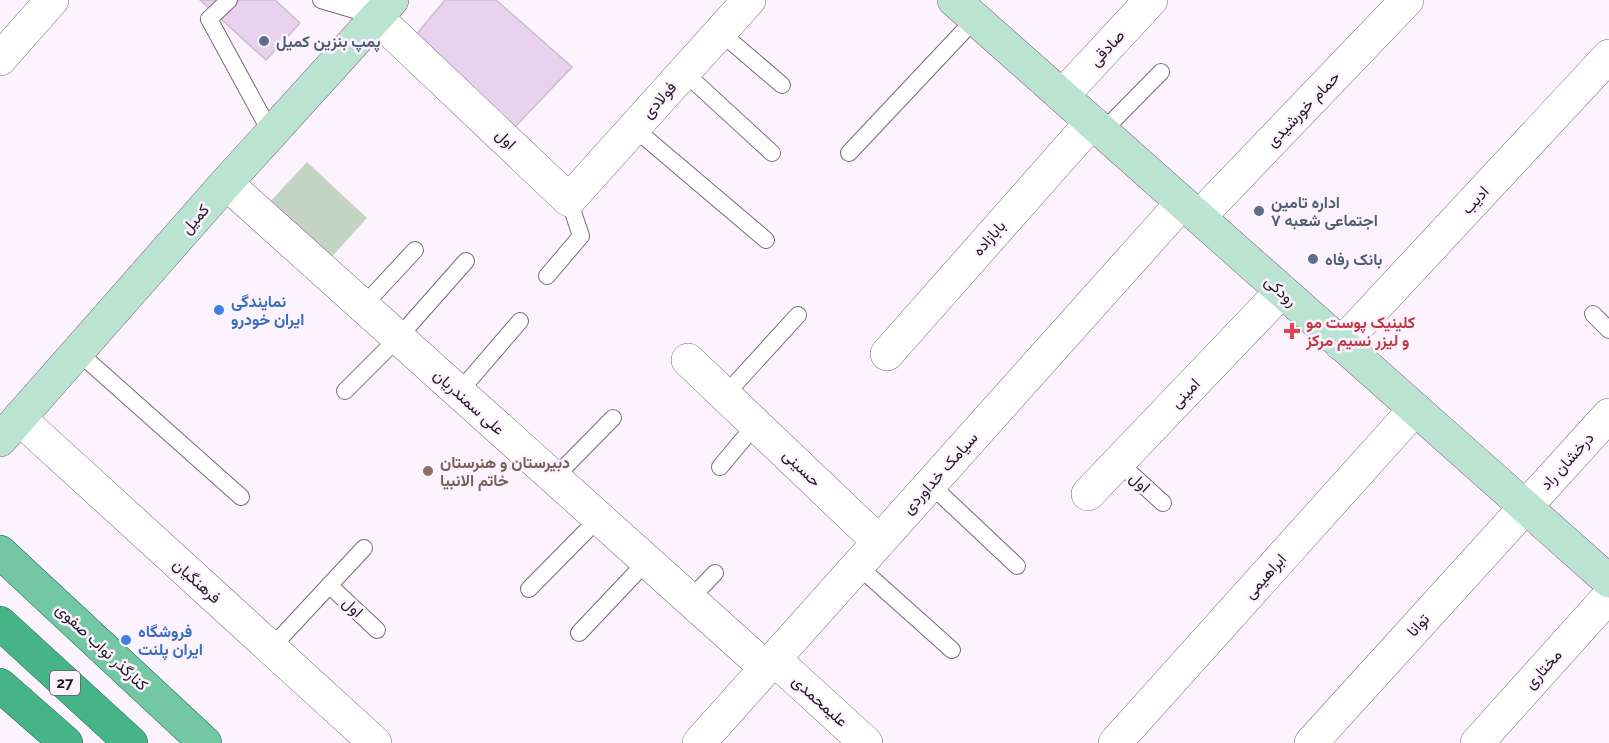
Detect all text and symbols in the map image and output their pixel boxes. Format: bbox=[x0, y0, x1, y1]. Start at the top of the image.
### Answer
street label: صادقی bbox=[1085, 26, 1129, 71]
place label: پمپ بنزین کمیل bbox=[276, 32, 381, 53]
marker: پمپ بنزین کمیل bbox=[257, 34, 271, 48]
street label: حمام خورشیدی bbox=[1262, 67, 1345, 152]
street label: فولادی bbox=[638, 78, 681, 123]
street label: اول bbox=[491, 125, 520, 154]
street label: ادیب bbox=[1457, 182, 1493, 218]
place label: اداره تامین اجتماعی شعبه ۷ bbox=[1271, 193, 1378, 230]
street label: کمیل bbox=[177, 200, 214, 238]
marker: اداره تامین اجتماعی شعبه ۷ bbox=[1252, 204, 1266, 218]
street label: بابازاده bbox=[968, 216, 1010, 260]
place label: بانک رفاه bbox=[1325, 250, 1383, 270]
marker: بانک رفاه bbox=[1306, 252, 1320, 266]
street label: رودکی bbox=[1260, 271, 1301, 311]
place label: نمایندگی ایران خودرو bbox=[231, 292, 304, 330]
marker: نمایندگی ایران خودرو bbox=[212, 303, 226, 317]
place label: کلینیک پوست مو و لیزر نسیم مرکز bbox=[1305, 313, 1415, 351]
marker: کلینیک پوست مو و لیزر نسیم مرکز bbox=[1283, 322, 1301, 340]
street label: علی سمندریان bbox=[429, 365, 508, 440]
street label: امینی bbox=[1166, 374, 1204, 412]
street label: سیامک خداوردی bbox=[898, 428, 982, 518]
street label: درخشان راد bbox=[1536, 428, 1599, 494]
street label: حسینی bbox=[778, 445, 825, 492]
place label: دبیرستان و هنرستان خاتم الانبیا bbox=[440, 453, 570, 491]
marker: دبیرستان و هنرستان خاتم الانبیا bbox=[421, 464, 435, 478]
street label: اول bbox=[1125, 468, 1154, 497]
street label: ابراهیمی bbox=[1240, 550, 1291, 603]
street label: فرهنگیان bbox=[169, 555, 225, 608]
street label: اول bbox=[338, 593, 367, 622]
street label: کنارگذر نواب صفوی bbox=[51, 599, 152, 695]
street label: توانا bbox=[1403, 609, 1434, 641]
place label: فروشگاه ایران پلنت bbox=[138, 622, 203, 661]
marker: فروشگاه ایران پلنت bbox=[119, 633, 133, 647]
street label: مختاری bbox=[1520, 645, 1566, 693]
road number: 27 bbox=[50, 671, 80, 695]
street label: علیمحمدی bbox=[788, 671, 852, 732]

